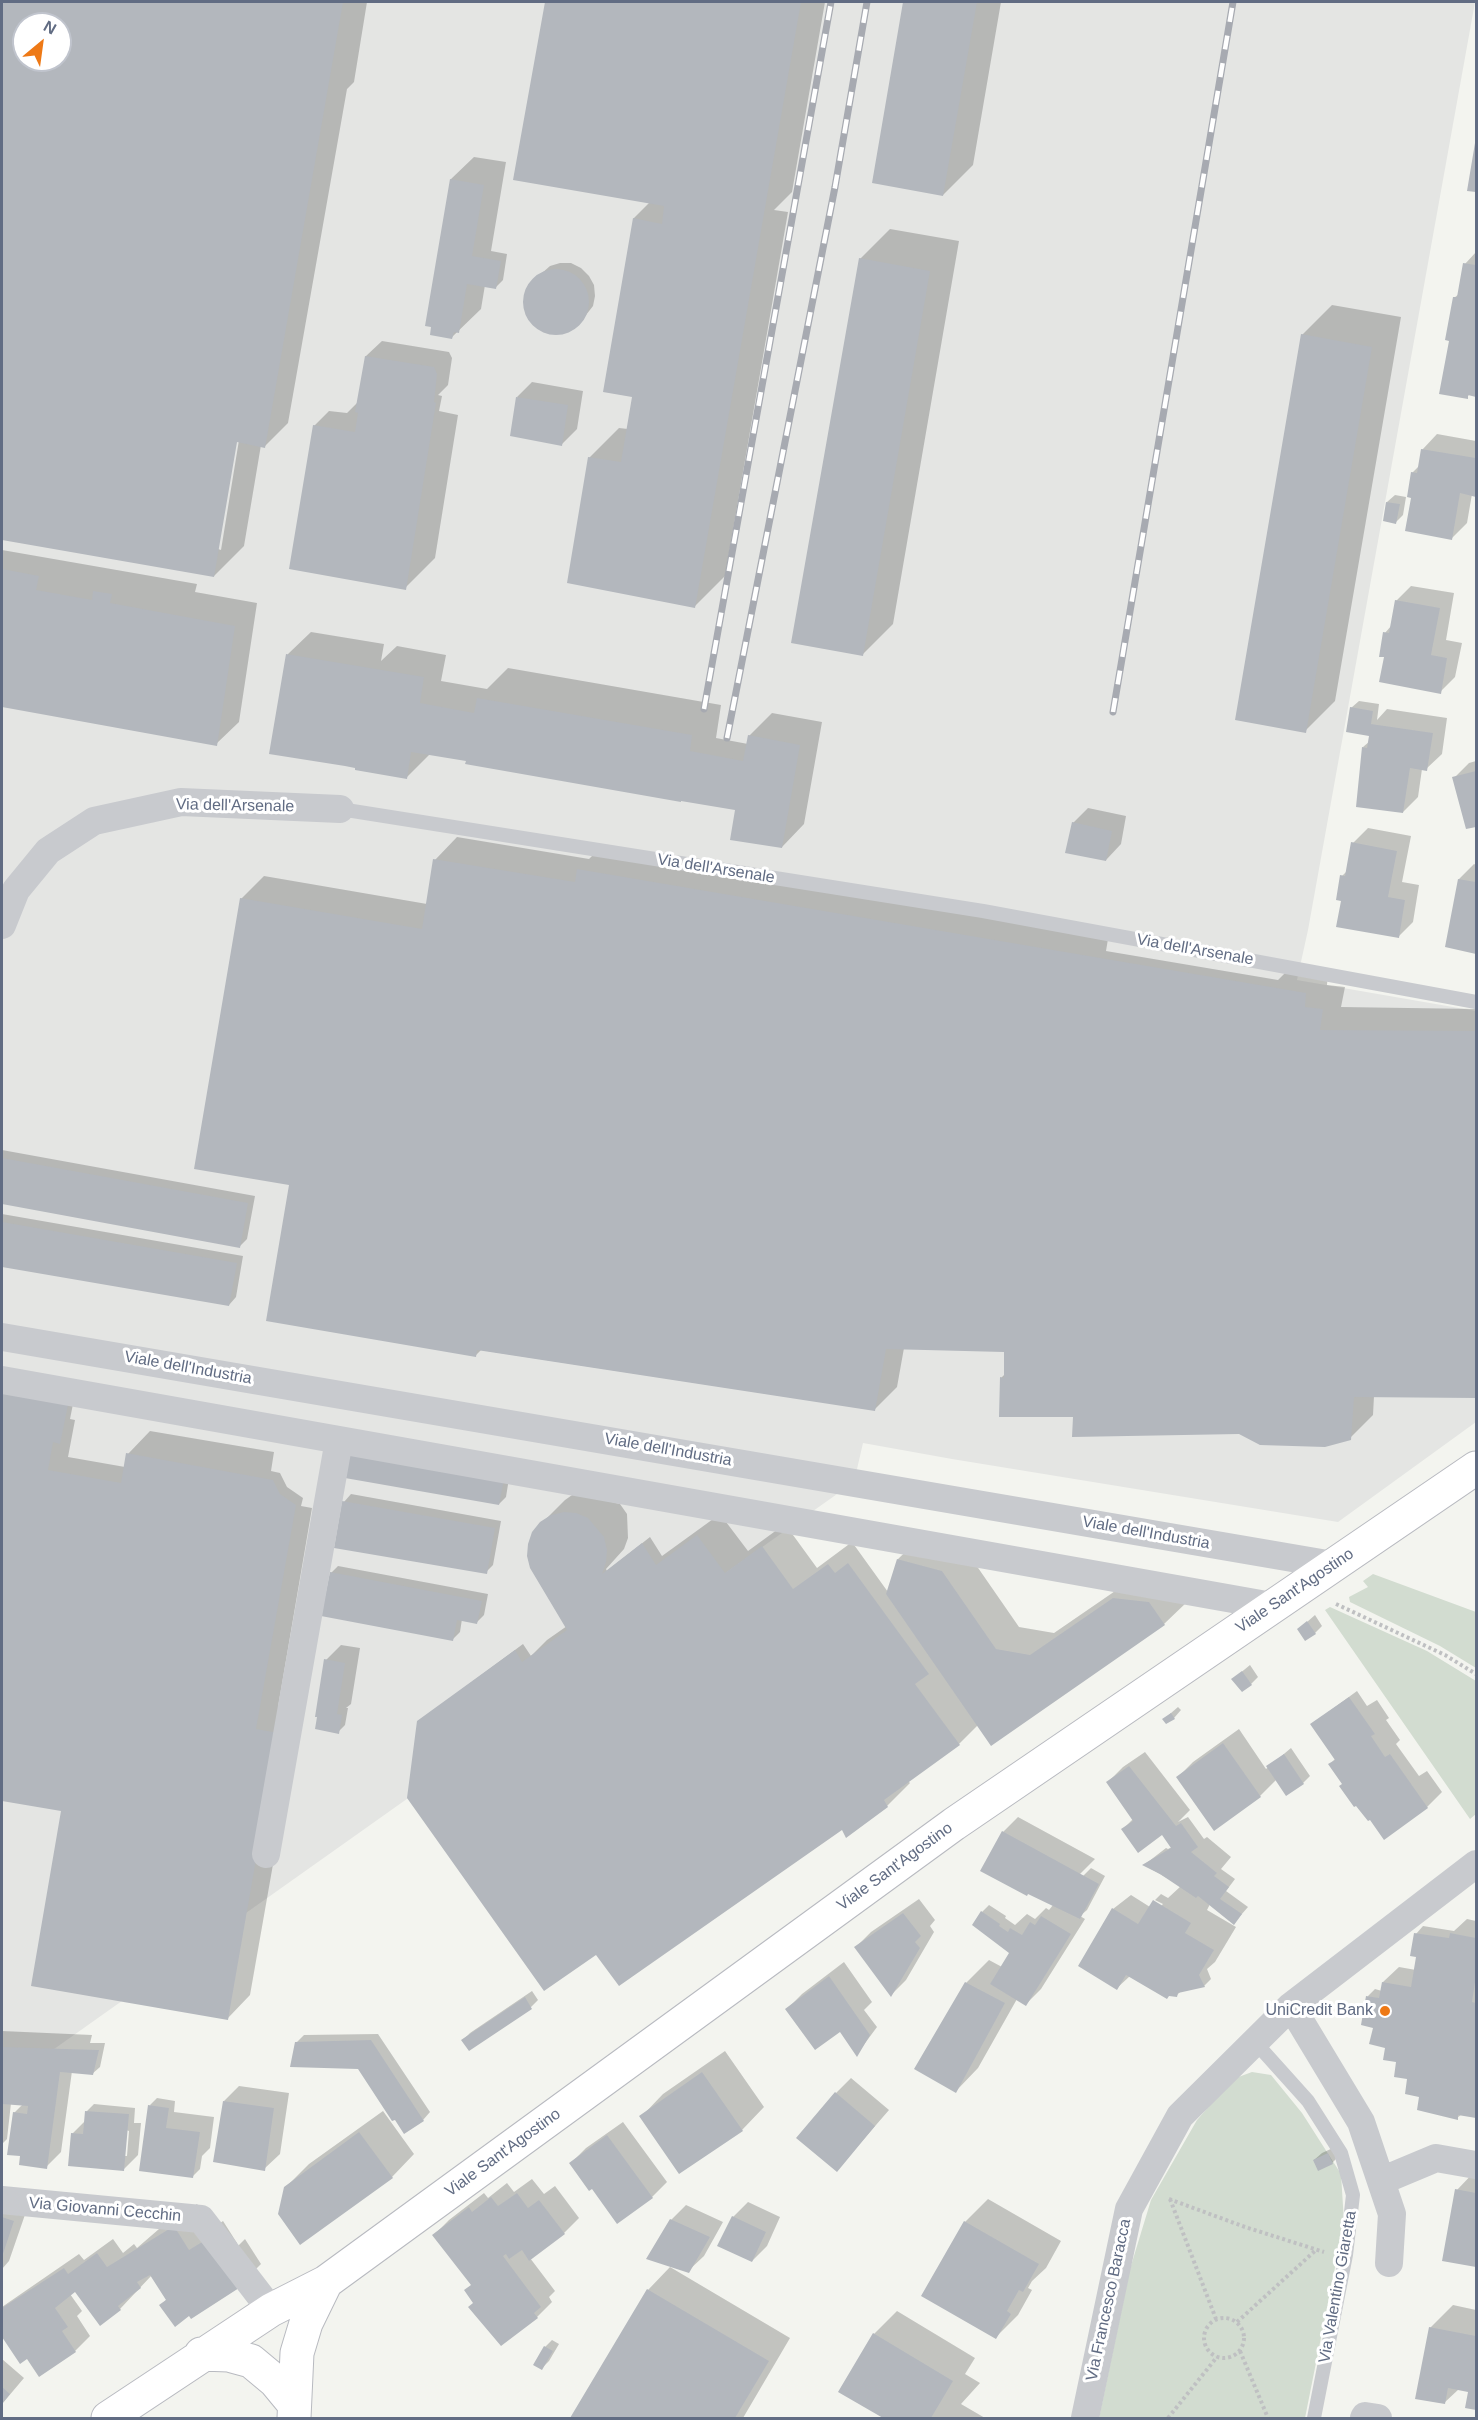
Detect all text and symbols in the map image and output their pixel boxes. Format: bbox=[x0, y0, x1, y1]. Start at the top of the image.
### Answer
north arrow bbox=[12, 12, 72, 72]
text: N bbox=[41, 17, 59, 38]
street label: Via dell'Arsenale bbox=[176, 795, 294, 817]
street label: Via dell'Arsenale bbox=[656, 850, 776, 888]
street label: Via dell'Arsenale bbox=[1135, 930, 1255, 970]
street label: Viale dell'Industria bbox=[123, 1347, 253, 1389]
street label: Viale dell'Industria bbox=[603, 1429, 733, 1471]
street label: Viale dell'Industria bbox=[1081, 1512, 1211, 1554]
street label: Viale Sant'Agostino bbox=[1232, 1544, 1358, 1638]
street label: Viale Sant'Agostino bbox=[834, 1819, 956, 1915]
place label: UniCredit Bank bbox=[1265, 2001, 1373, 2021]
marker: UniCredit Bank bbox=[1378, 2004, 1392, 2018]
street label: Viale Sant'Agostino bbox=[442, 2105, 564, 2201]
street label: Via Giovanni Cecchin bbox=[28, 2194, 182, 2226]
street label: Via Valentino Giaretta bbox=[1315, 2209, 1361, 2365]
street label: Via Francesco Baracca bbox=[1082, 2217, 1136, 2383]

